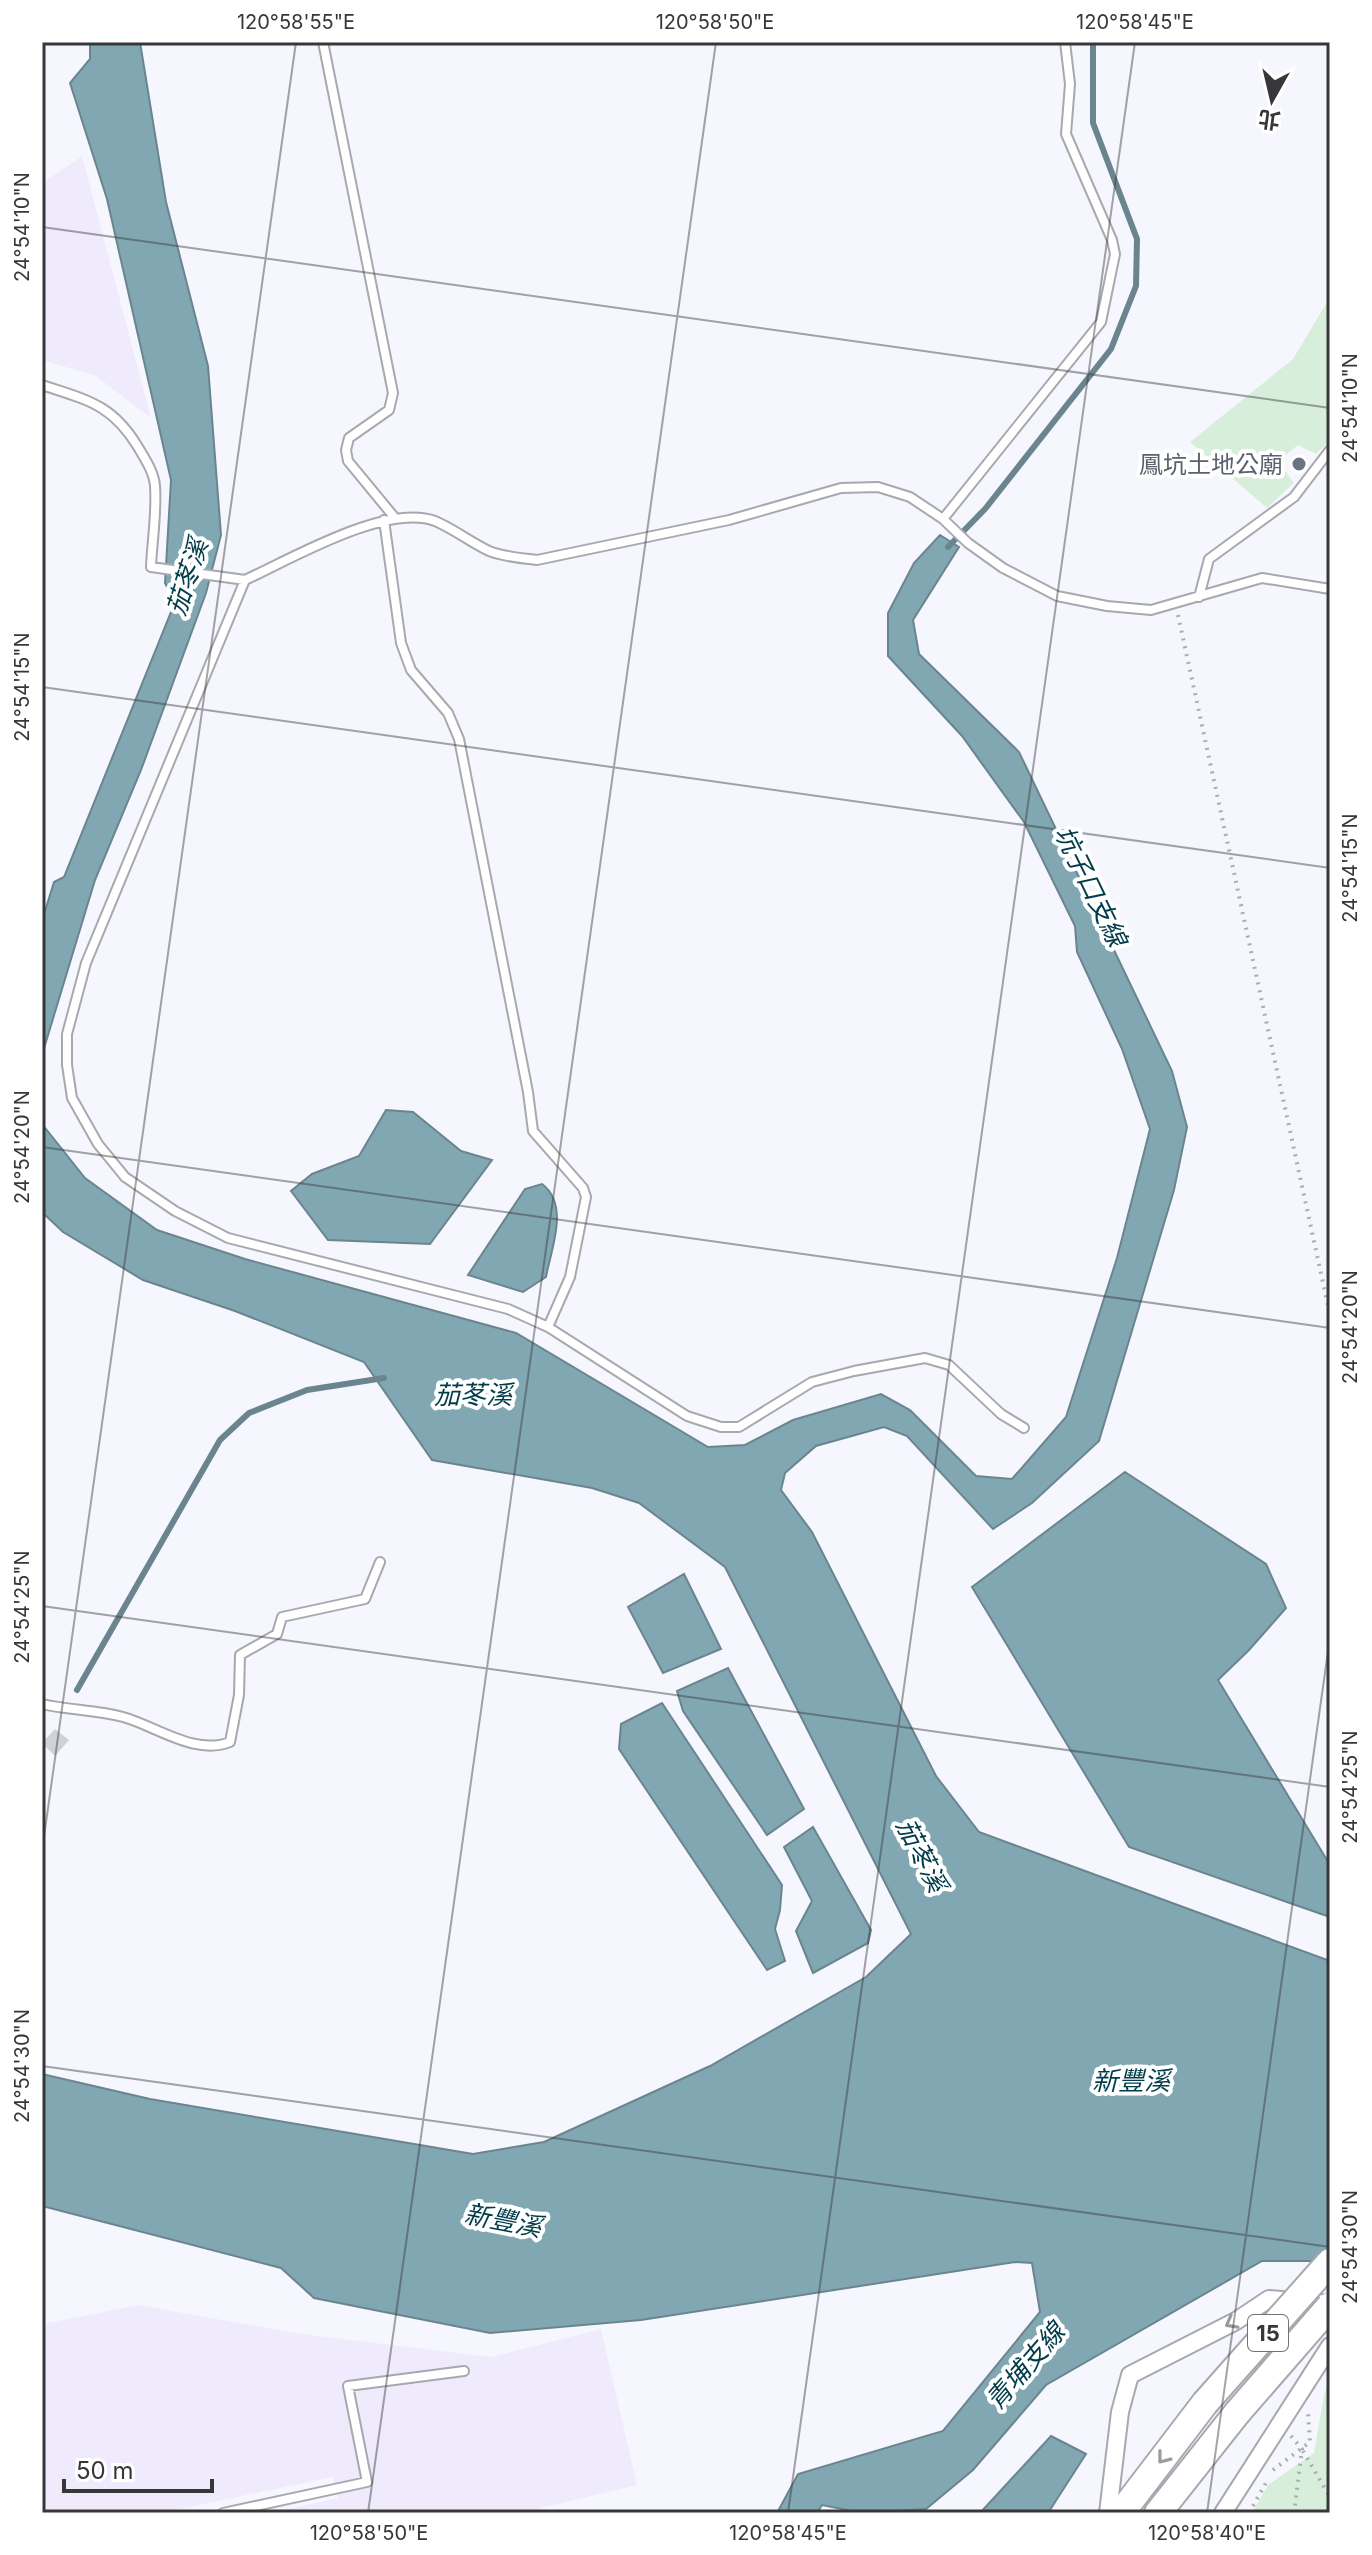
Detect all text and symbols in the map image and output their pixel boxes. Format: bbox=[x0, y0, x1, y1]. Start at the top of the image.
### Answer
text: 120°58'55"E bbox=[237, 10, 355, 34]
text: 120°58'50"E bbox=[656, 10, 774, 34]
text: 120°58'45"E bbox=[1076, 10, 1194, 34]
north arrow bbox=[1232, 60, 1312, 140]
text: 北 bbox=[1257, 105, 1282, 134]
text: 24°54'10"N bbox=[10, 172, 34, 282]
text: 24°54'10"N bbox=[1338, 353, 1362, 463]
place label: 鳳坑土地公廟 bbox=[1139, 450, 1283, 479]
marker: 鳳坑土地公廟 bbox=[1290, 455, 1308, 473]
water label: 茄苳溪 bbox=[160, 531, 215, 619]
text: 24°54'15"N bbox=[10, 632, 34, 742]
text: 24°54'15"N bbox=[1338, 813, 1362, 923]
water label: 坑子口支線 bbox=[1049, 821, 1135, 954]
text: 24°54'20"N bbox=[10, 1090, 34, 1204]
text: 24°54'20"N bbox=[1338, 1270, 1362, 1384]
water label: 茄苳溪 bbox=[434, 1379, 516, 1410]
text: 24°54'25"N bbox=[10, 1550, 34, 1664]
text: 24°54'25"N bbox=[1338, 1730, 1362, 1844]
water label: 茄苳溪 bbox=[890, 1813, 955, 1900]
text: 24°54'30"N bbox=[10, 2009, 34, 2123]
water label: 新豐溪 bbox=[1092, 2065, 1174, 2096]
text: 24°54'30"N bbox=[1338, 2190, 1362, 2304]
water label: 新豐溪 bbox=[462, 2197, 548, 2243]
water label: 青埔支線 bbox=[979, 2314, 1073, 2415]
one-way arrow bbox=[1225, 2314, 1239, 2329]
road number: 15 bbox=[1248, 2315, 1288, 2351]
scale bar bbox=[64, 2443, 212, 2493]
one-way arrow bbox=[1158, 2449, 1172, 2464]
text: 50 m bbox=[76, 2456, 134, 2485]
text: 120°58'50"E bbox=[310, 2521, 428, 2545]
text: 120°58'45"E bbox=[729, 2521, 847, 2545]
text: 120°58'40"E bbox=[1148, 2521, 1266, 2545]

